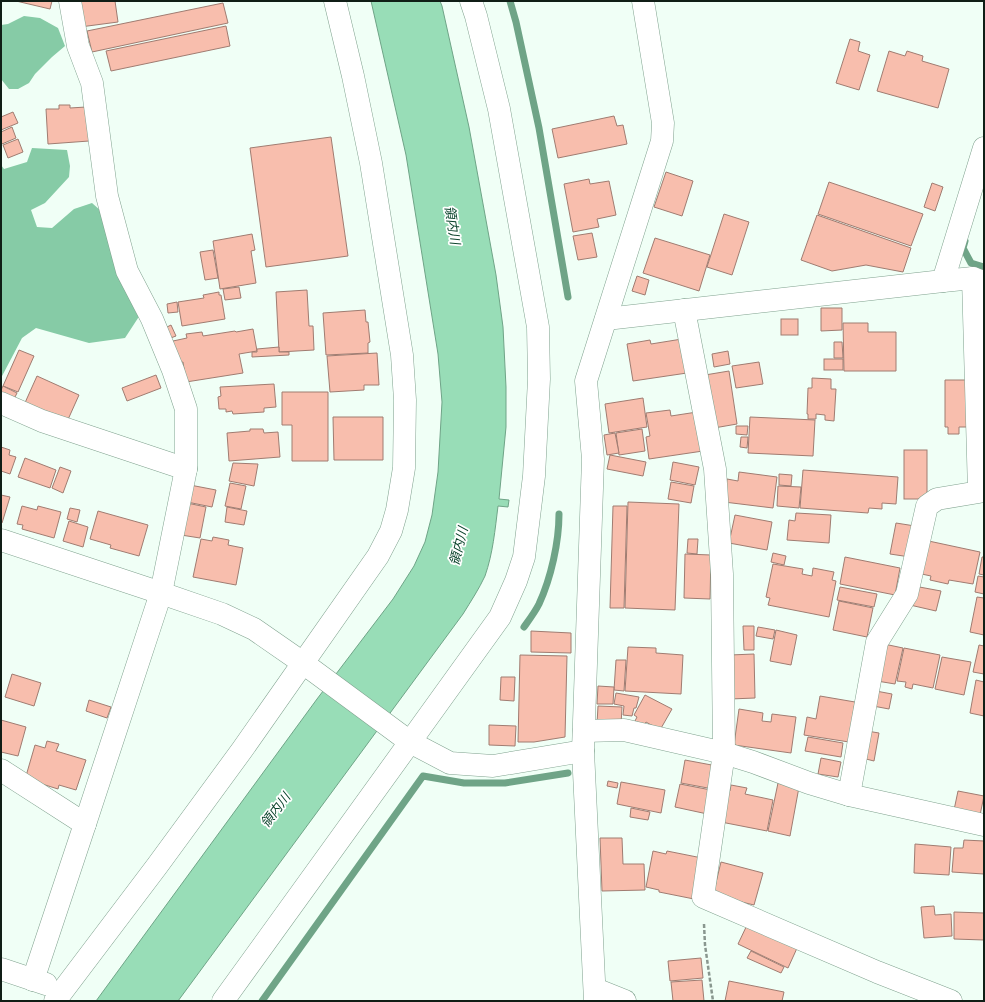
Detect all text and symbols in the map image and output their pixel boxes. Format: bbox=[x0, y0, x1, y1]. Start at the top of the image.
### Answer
water label: 領内川 bbox=[442, 204, 464, 247]
water label: 領内川 bbox=[446, 523, 471, 567]
water label: 領内川 bbox=[257, 788, 294, 830]

